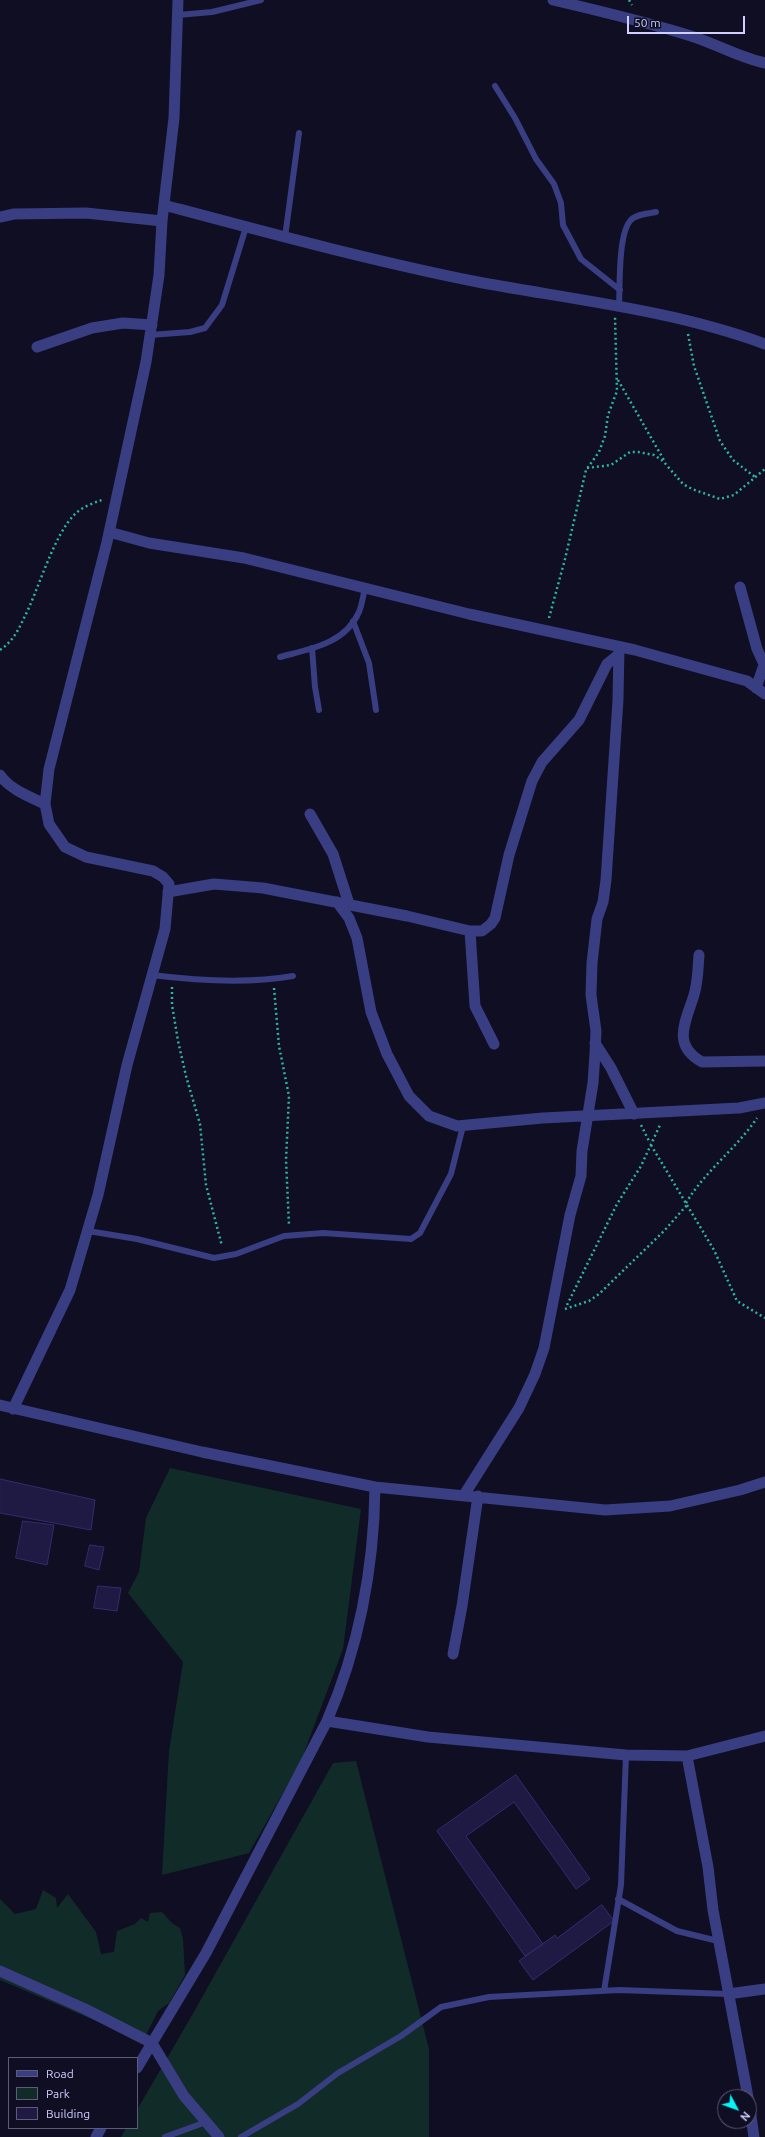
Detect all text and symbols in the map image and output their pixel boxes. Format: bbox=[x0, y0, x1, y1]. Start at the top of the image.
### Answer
scale bar bbox=[629, 8, 747, 34]
text: 50 m bbox=[634, 16, 661, 29]
legend bbox=[8, 2057, 138, 2129]
text: Road bbox=[46, 2067, 74, 2080]
text: Park bbox=[46, 2087, 70, 2100]
north arrow bbox=[717, 2089, 757, 2129]
text: Building bbox=[46, 2107, 90, 2120]
text: N bbox=[738, 2109, 753, 2123]

